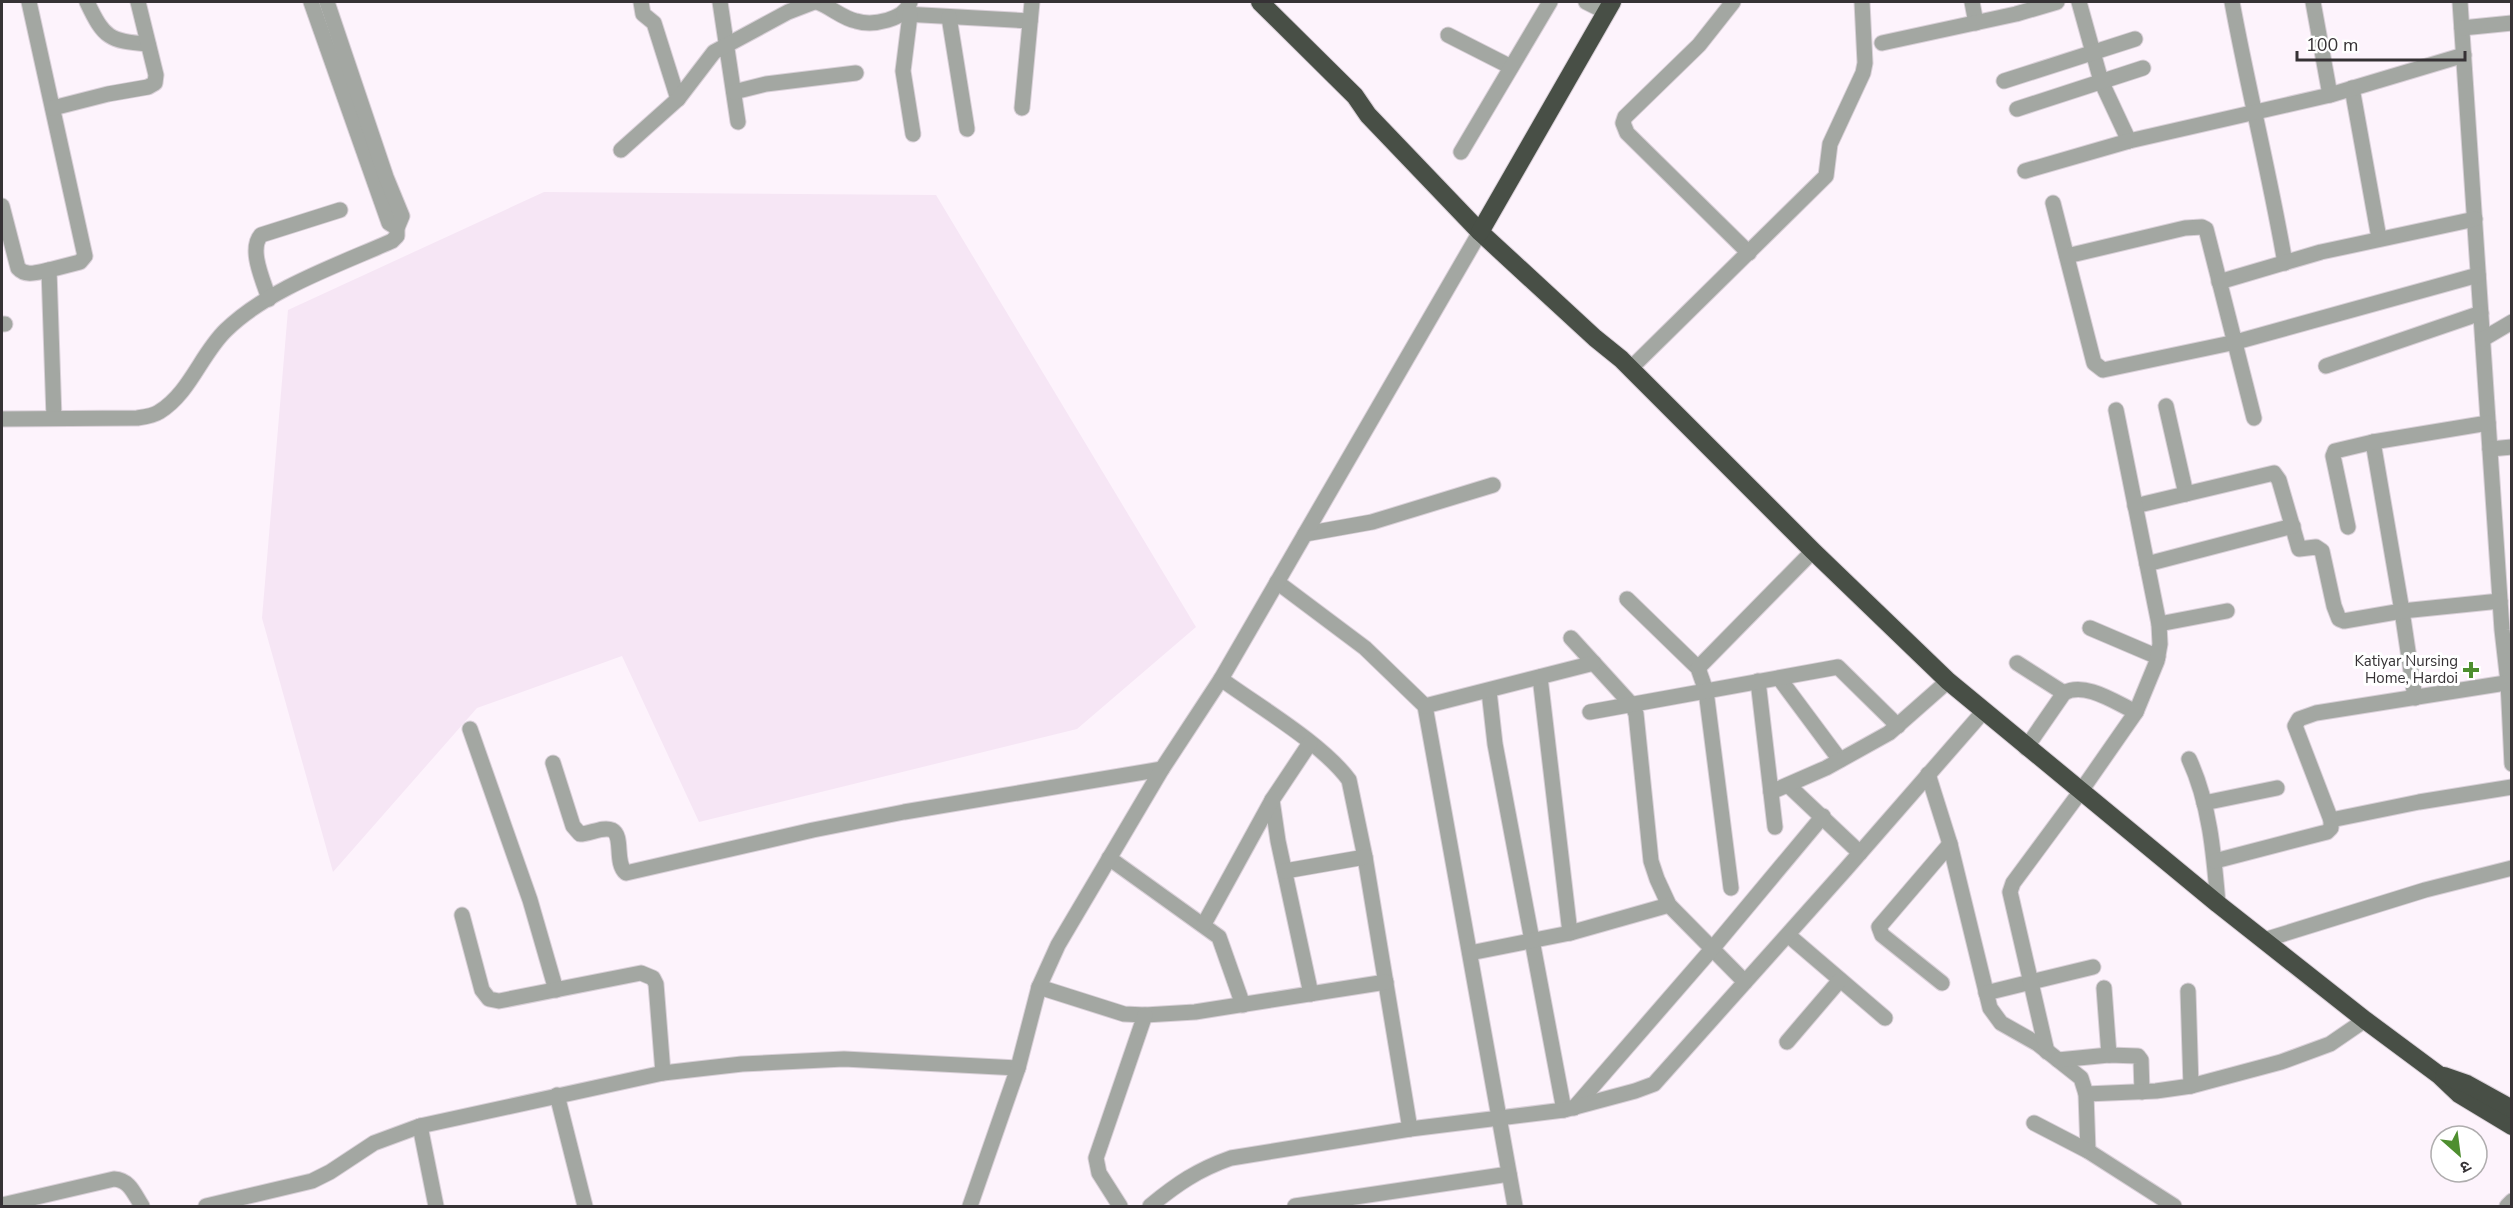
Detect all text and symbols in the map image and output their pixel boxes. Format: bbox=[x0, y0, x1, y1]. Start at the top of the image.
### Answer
scale bar bbox=[2297, 24, 2465, 62]
text: 100 m bbox=[2306, 33, 2358, 57]
place label: Katiyar Nursing Home, Hardoi bbox=[2354, 651, 2458, 688]
marker: Katiyar Nursing Home, Hardoi bbox=[2462, 661, 2480, 679]
north arrow bbox=[2429, 1124, 2489, 1184]
text: उ bbox=[2456, 1154, 2475, 1179]

